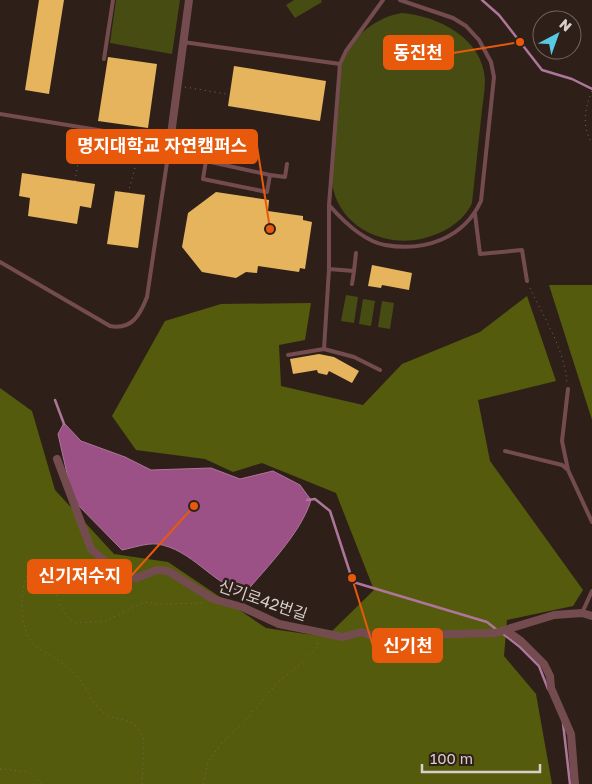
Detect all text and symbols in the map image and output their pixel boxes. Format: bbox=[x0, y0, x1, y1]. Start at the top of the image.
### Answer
north arrow bbox=[532, 10, 582, 60]
text: N bbox=[556, 15, 575, 35]
callout: 동진천 bbox=[384, 36, 453, 69]
text: 동진천 bbox=[393, 41, 443, 63]
callout: 명지대학교 자연캠퍼스 bbox=[67, 130, 257, 163]
text: 명지대학교 자연캠퍼스 bbox=[77, 134, 247, 156]
callout: 신기저수지 bbox=[28, 560, 131, 593]
text: 신기저수지 bbox=[39, 564, 121, 586]
street label: 신기로42번길 bbox=[216, 575, 310, 625]
callout: 신기천 bbox=[373, 629, 442, 662]
text: 신기천 bbox=[383, 634, 433, 656]
scale bar bbox=[422, 742, 540, 774]
text: 100 m bbox=[430, 749, 473, 767]

